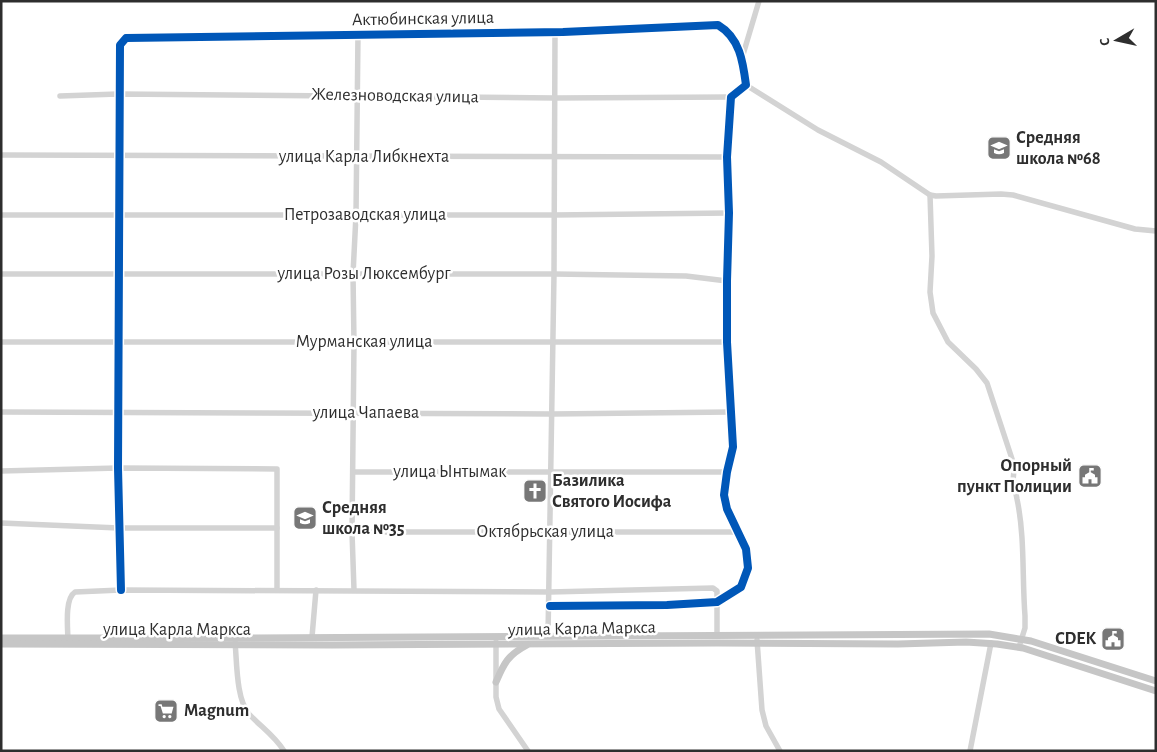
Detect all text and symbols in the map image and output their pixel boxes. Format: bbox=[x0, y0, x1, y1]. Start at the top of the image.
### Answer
street label: Актюбинская улица bbox=[352, 8, 494, 29]
north arrow bbox=[1092, 15, 1142, 65]
text: С bbox=[1098, 37, 1113, 47]
street label: Железноводская улица bbox=[311, 86, 479, 106]
place label: Средняя школа №68 bbox=[1016, 129, 1101, 168]
school or university icon: Средняя школа №68 bbox=[986, 135, 1012, 161]
street label: улица Карла Либкнехта bbox=[278, 147, 449, 166]
street label: Петрозаводская улица bbox=[284, 206, 446, 224]
street label: улица Розы Люксембург bbox=[277, 264, 451, 283]
street label: Мурманская улица bbox=[295, 333, 433, 351]
street label: улица Чапаева bbox=[312, 404, 419, 422]
place label: Опорный пункт Полиции bbox=[957, 457, 1072, 496]
street label: улица Ынтымак bbox=[392, 463, 507, 481]
public building icon: Опорный пункт Полиции bbox=[1077, 463, 1103, 489]
place label: Базилика Святого Иосифа bbox=[552, 472, 672, 511]
church icon: Базилика Святого Иосифа bbox=[522, 478, 548, 504]
place label: Средняя школа №35 bbox=[322, 499, 405, 538]
school or university icon: Средняя школа №35 bbox=[292, 505, 318, 531]
street label: Октябрьская улица bbox=[476, 522, 614, 541]
street label: улица Карла Маркса bbox=[507, 619, 656, 639]
street label: улица Карла Маркса bbox=[102, 621, 251, 639]
public building icon: CDEK bbox=[1100, 626, 1126, 652]
place label: CDEK bbox=[1055, 630, 1096, 648]
supermarket icon: Magnum bbox=[153, 698, 179, 724]
place label: Magnum bbox=[184, 702, 249, 720]

